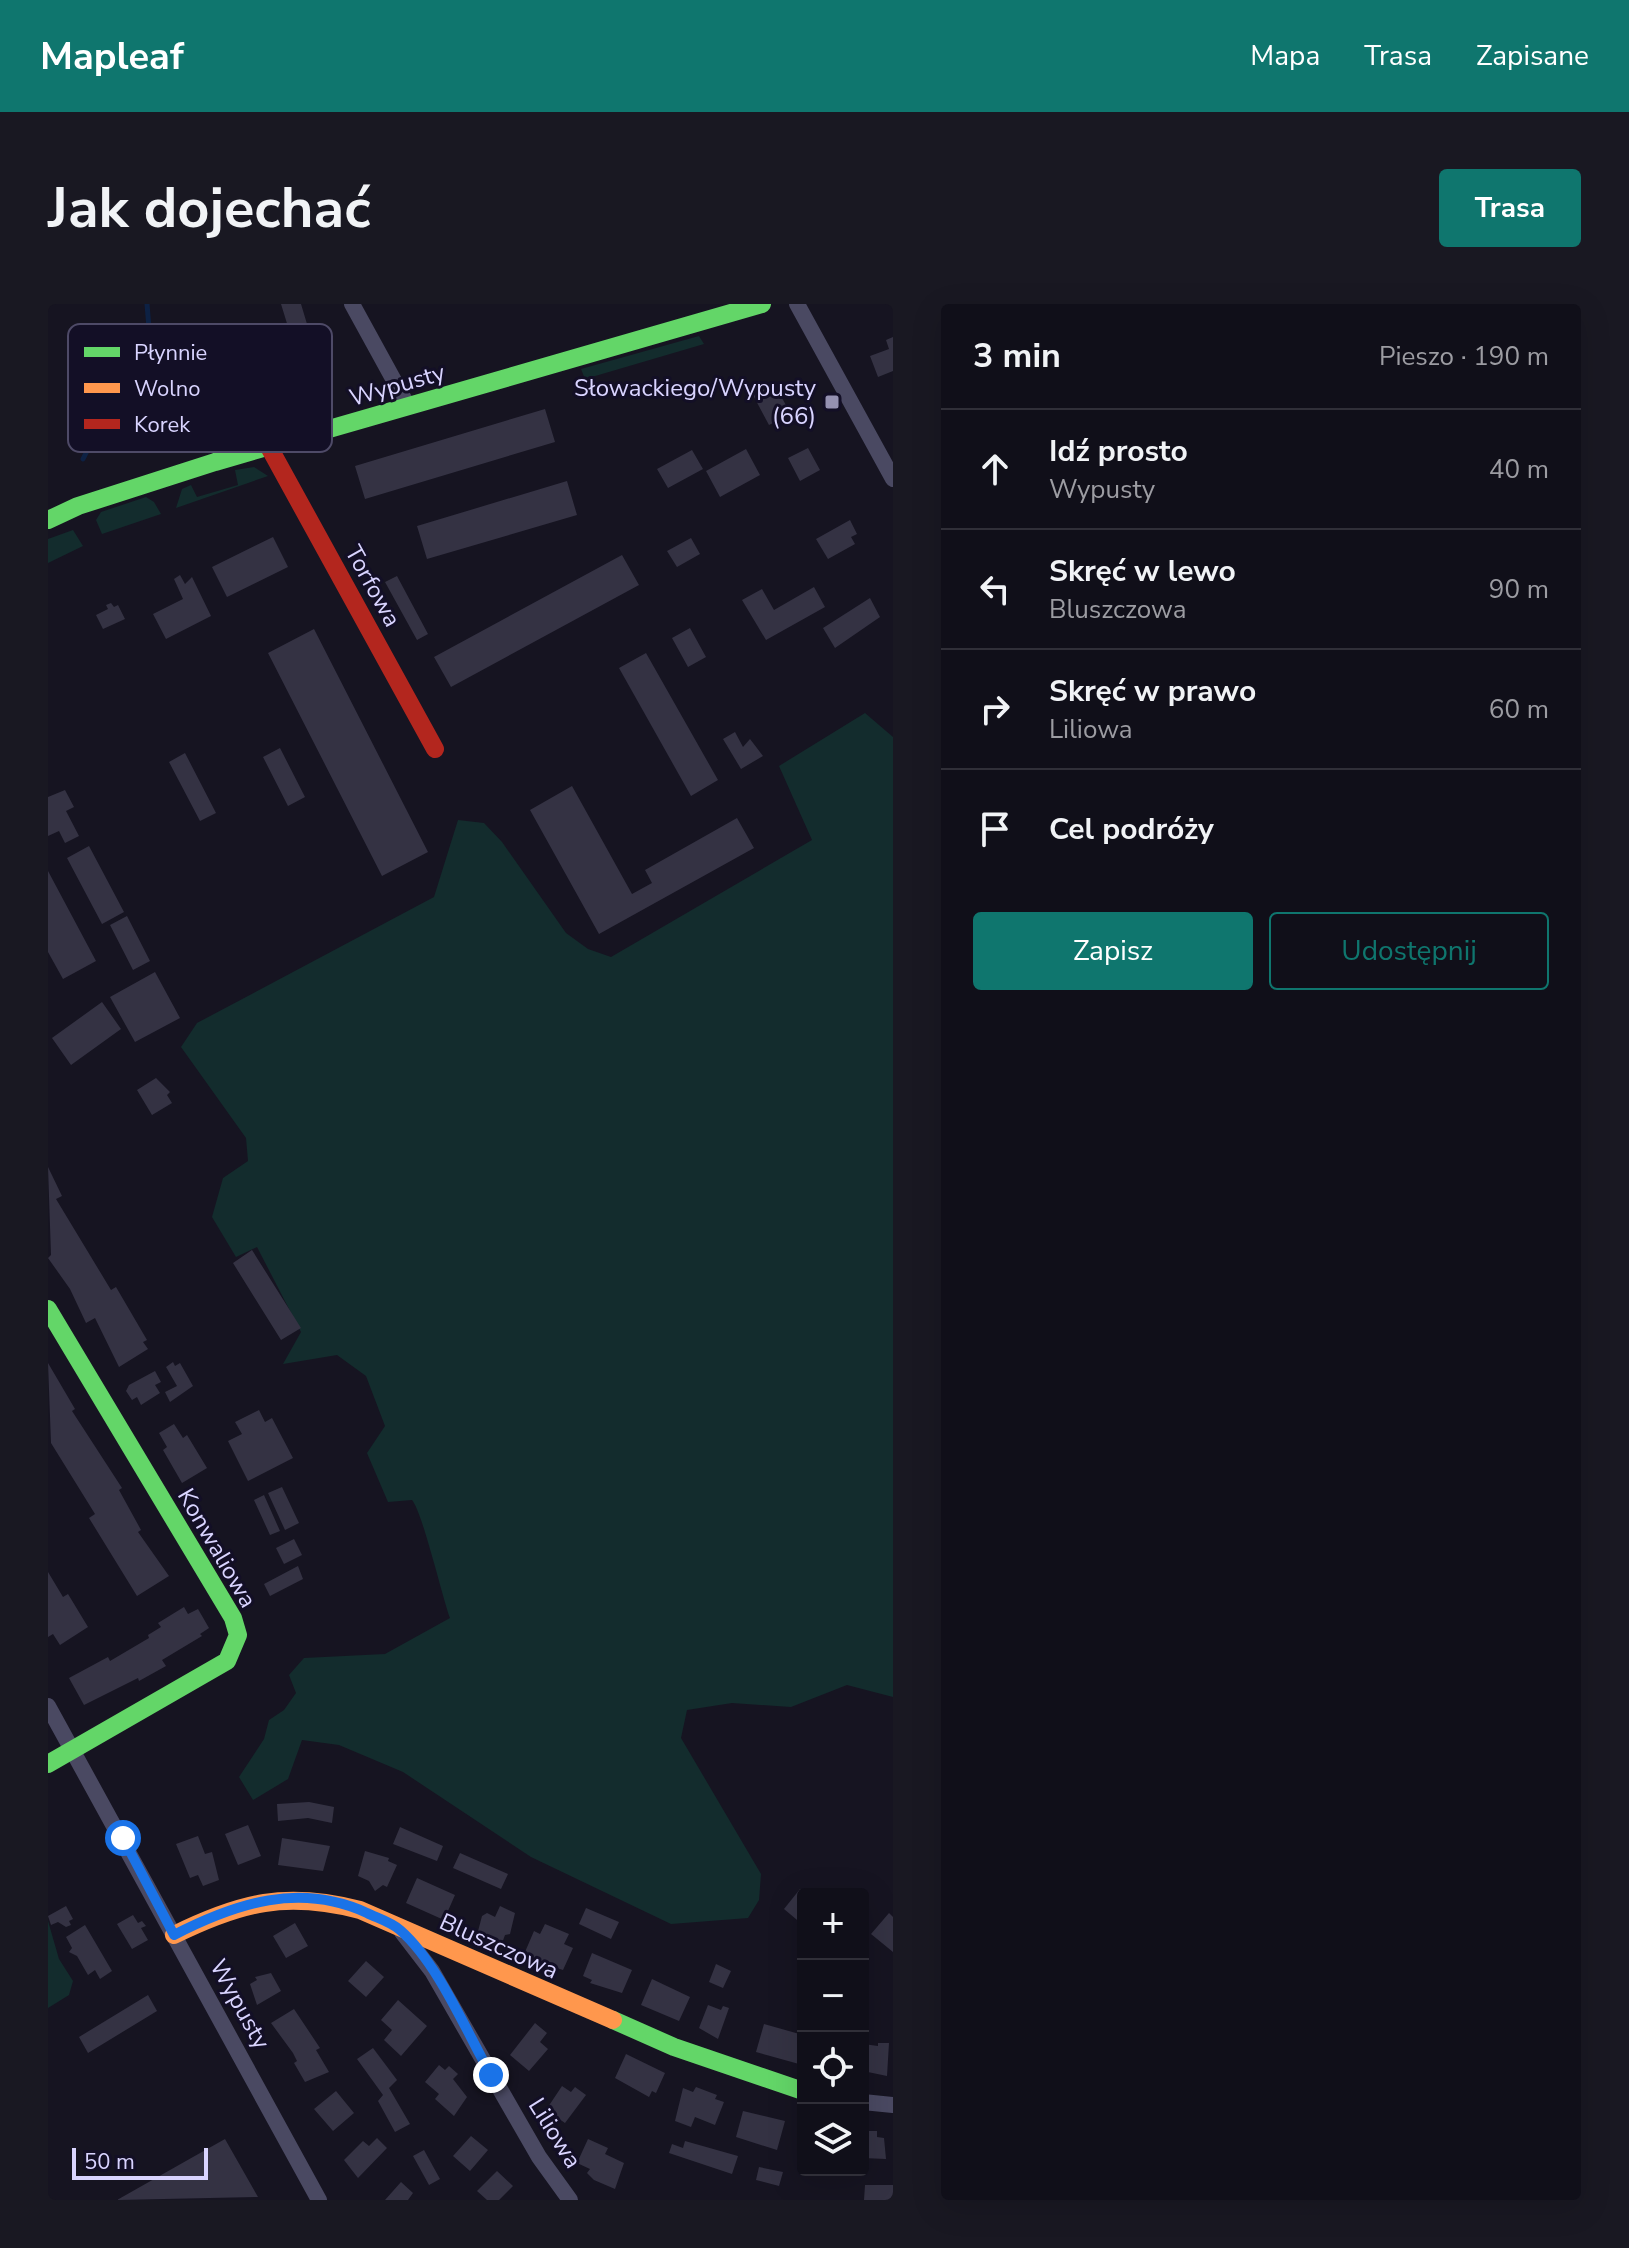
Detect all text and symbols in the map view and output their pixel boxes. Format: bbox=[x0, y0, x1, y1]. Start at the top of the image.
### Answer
text: Mapleaf bbox=[40, 31, 184, 82]
text: Mapa bbox=[1250, 37, 1320, 75]
text: Trasa bbox=[1364, 37, 1432, 75]
text: Zapisane bbox=[1476, 37, 1589, 75]
button: Trasa bbox=[1439, 169, 1581, 247]
text: Jak dojechać bbox=[48, 170, 371, 247]
legend bbox=[68, 324, 332, 452]
text: 3 min bbox=[973, 333, 1061, 379]
text: Płynnie bbox=[134, 338, 207, 368]
text: Pieszo · 190 m bbox=[1379, 339, 1549, 374]
street label: Wypusty bbox=[346, 356, 449, 414]
place label: Słowackiego/Wypusty (66) bbox=[574, 372, 817, 432]
text: Wolno bbox=[134, 374, 200, 404]
marker: Słowackiego/Wypusty (66) bbox=[823, 393, 841, 411]
text: Korek bbox=[134, 410, 191, 440]
text: Idź prosto bbox=[1049, 431, 1188, 472]
icon: ahead bbox=[973, 447, 1017, 491]
text: 40 m bbox=[1489, 452, 1549, 487]
text: Wypusty bbox=[1049, 472, 1155, 507]
street label: Torfowa bbox=[338, 539, 408, 633]
text: Skręć w lewo bbox=[1049, 551, 1236, 592]
icon: left bbox=[973, 567, 1017, 611]
text: 90 m bbox=[1489, 572, 1549, 607]
text: Bluszczowa bbox=[1049, 592, 1186, 627]
text: Skręć w prawo bbox=[1049, 671, 1256, 712]
icon: right bbox=[973, 687, 1017, 731]
text: 60 m bbox=[1489, 692, 1549, 727]
text: Liliowa bbox=[1049, 712, 1133, 747]
icon: arrive bbox=[973, 807, 1017, 851]
text: Cel podróży bbox=[1049, 809, 1214, 850]
button: Zapisz bbox=[973, 912, 1253, 990]
button: Udostępnij bbox=[1269, 912, 1549, 990]
street label: Konwaliowa bbox=[170, 1483, 264, 1613]
route start bbox=[105, 1820, 141, 1856]
map controls bbox=[797, 1888, 869, 2176]
button: + bbox=[797, 1888, 869, 1960]
street label: Bluszczowa bbox=[435, 1906, 563, 1986]
street label: Wypusty bbox=[202, 1953, 278, 2055]
button: − bbox=[797, 1960, 869, 2032]
button: locate bbox=[797, 2032, 869, 2104]
route end bbox=[473, 2057, 509, 2093]
street label: Liliowa bbox=[521, 2092, 589, 2174]
button: layers bbox=[797, 2104, 869, 2176]
scale bar bbox=[72, 2144, 208, 2180]
text: 50 m bbox=[84, 2147, 135, 2177]

